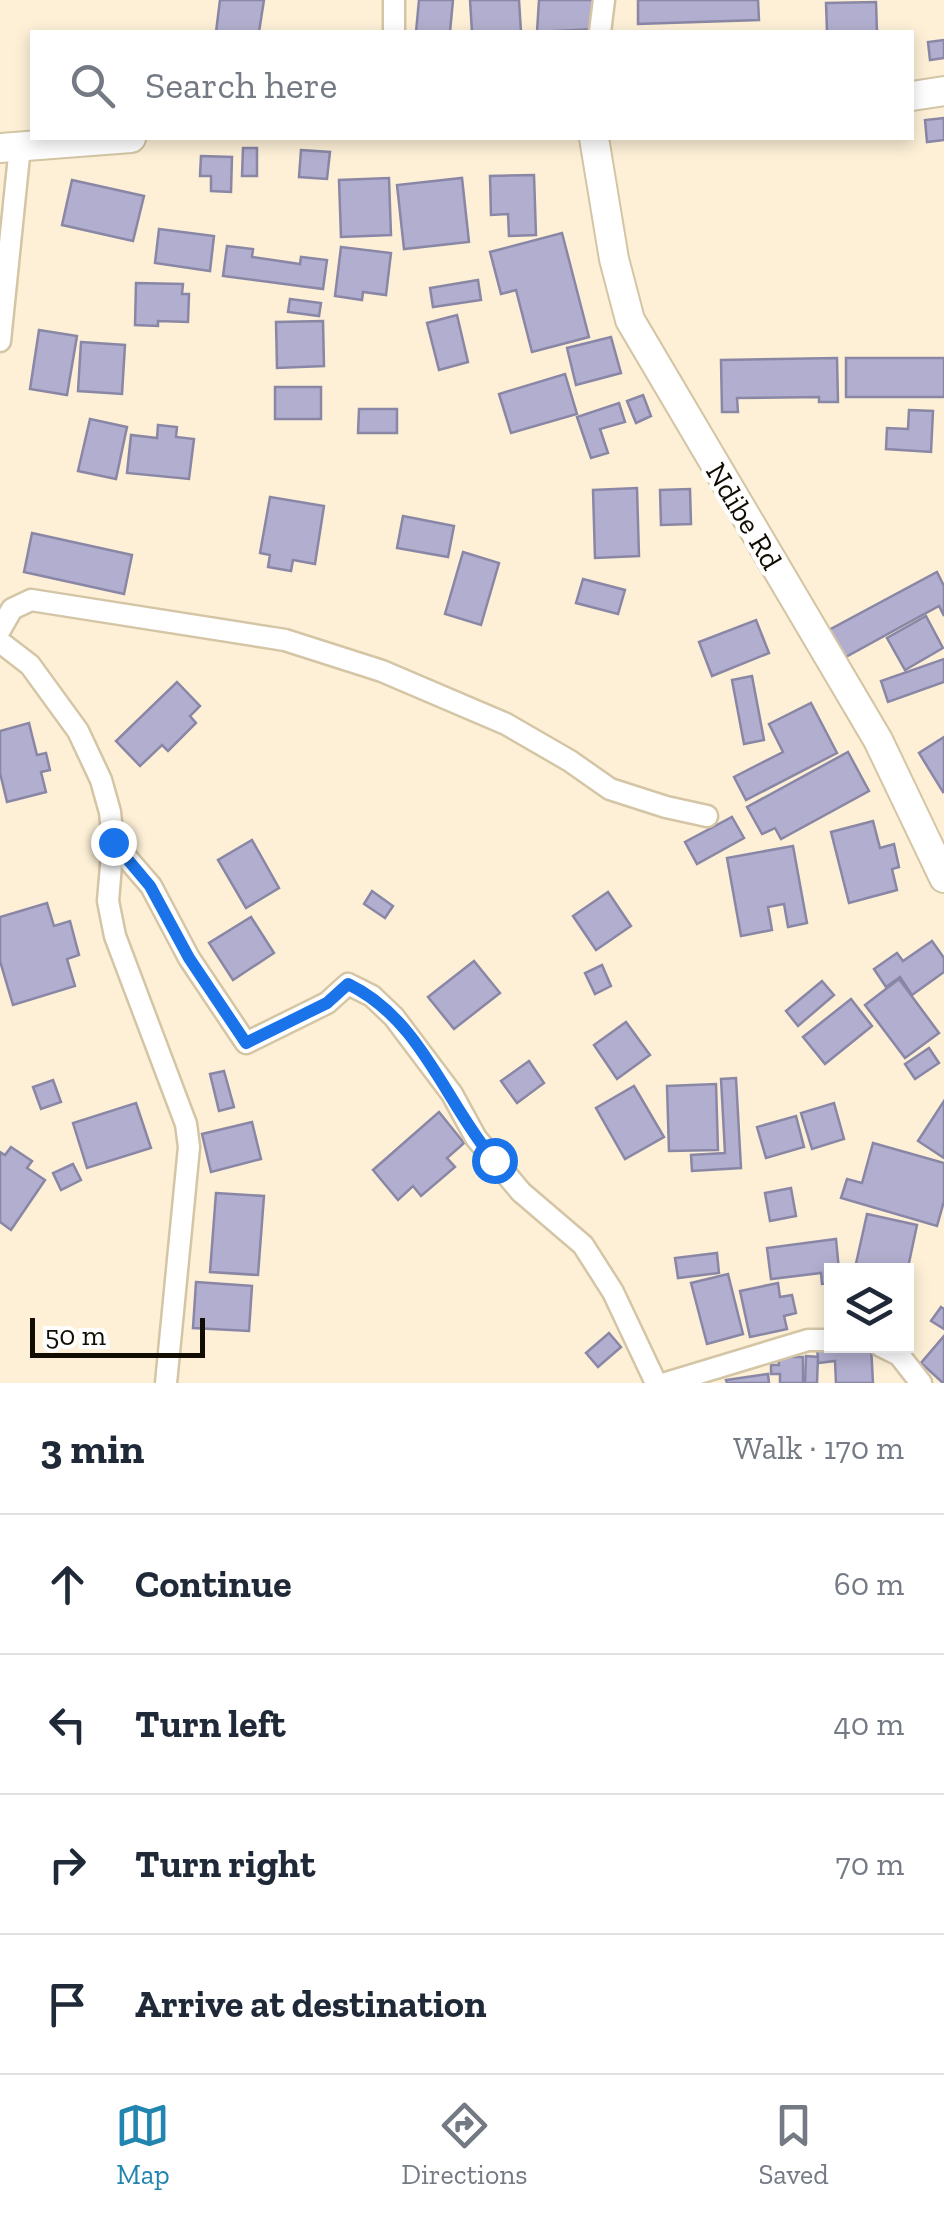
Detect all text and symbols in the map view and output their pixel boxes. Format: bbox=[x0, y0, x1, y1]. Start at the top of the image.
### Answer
search box bbox=[30, 30, 914, 140]
icon: search bbox=[65, 58, 120, 113]
text: Search here bbox=[145, 62, 337, 108]
street label: Ndibe Rd bbox=[698, 456, 790, 576]
route end bbox=[91, 820, 137, 866]
route start bbox=[472, 1138, 518, 1184]
map controls bbox=[824, 1263, 914, 1353]
button: layers bbox=[824, 1263, 914, 1353]
scale bar bbox=[30, 1313, 205, 1358]
text: 50 m bbox=[45, 1319, 106, 1352]
text: 3 min bbox=[40, 1423, 145, 1474]
text: Walk · 170 m bbox=[733, 1429, 904, 1467]
icon: ahead bbox=[40, 1557, 95, 1612]
text: Continue bbox=[135, 1561, 292, 1607]
text: 60 m bbox=[834, 1565, 904, 1603]
icon: left bbox=[40, 1697, 95, 1752]
text: Turn left bbox=[135, 1701, 286, 1747]
text: 40 m bbox=[833, 1705, 904, 1743]
icon: right bbox=[40, 1837, 95, 1892]
text: Turn right bbox=[135, 1841, 315, 1887]
text: 70 m bbox=[836, 1845, 904, 1883]
icon: arrive bbox=[40, 1977, 95, 2032]
text: Arrive at destination bbox=[135, 1981, 486, 2027]
tab: Map bbox=[115, 2098, 170, 2191]
tab: Directions bbox=[401, 2098, 528, 2191]
tab: Saved bbox=[758, 2098, 829, 2191]

